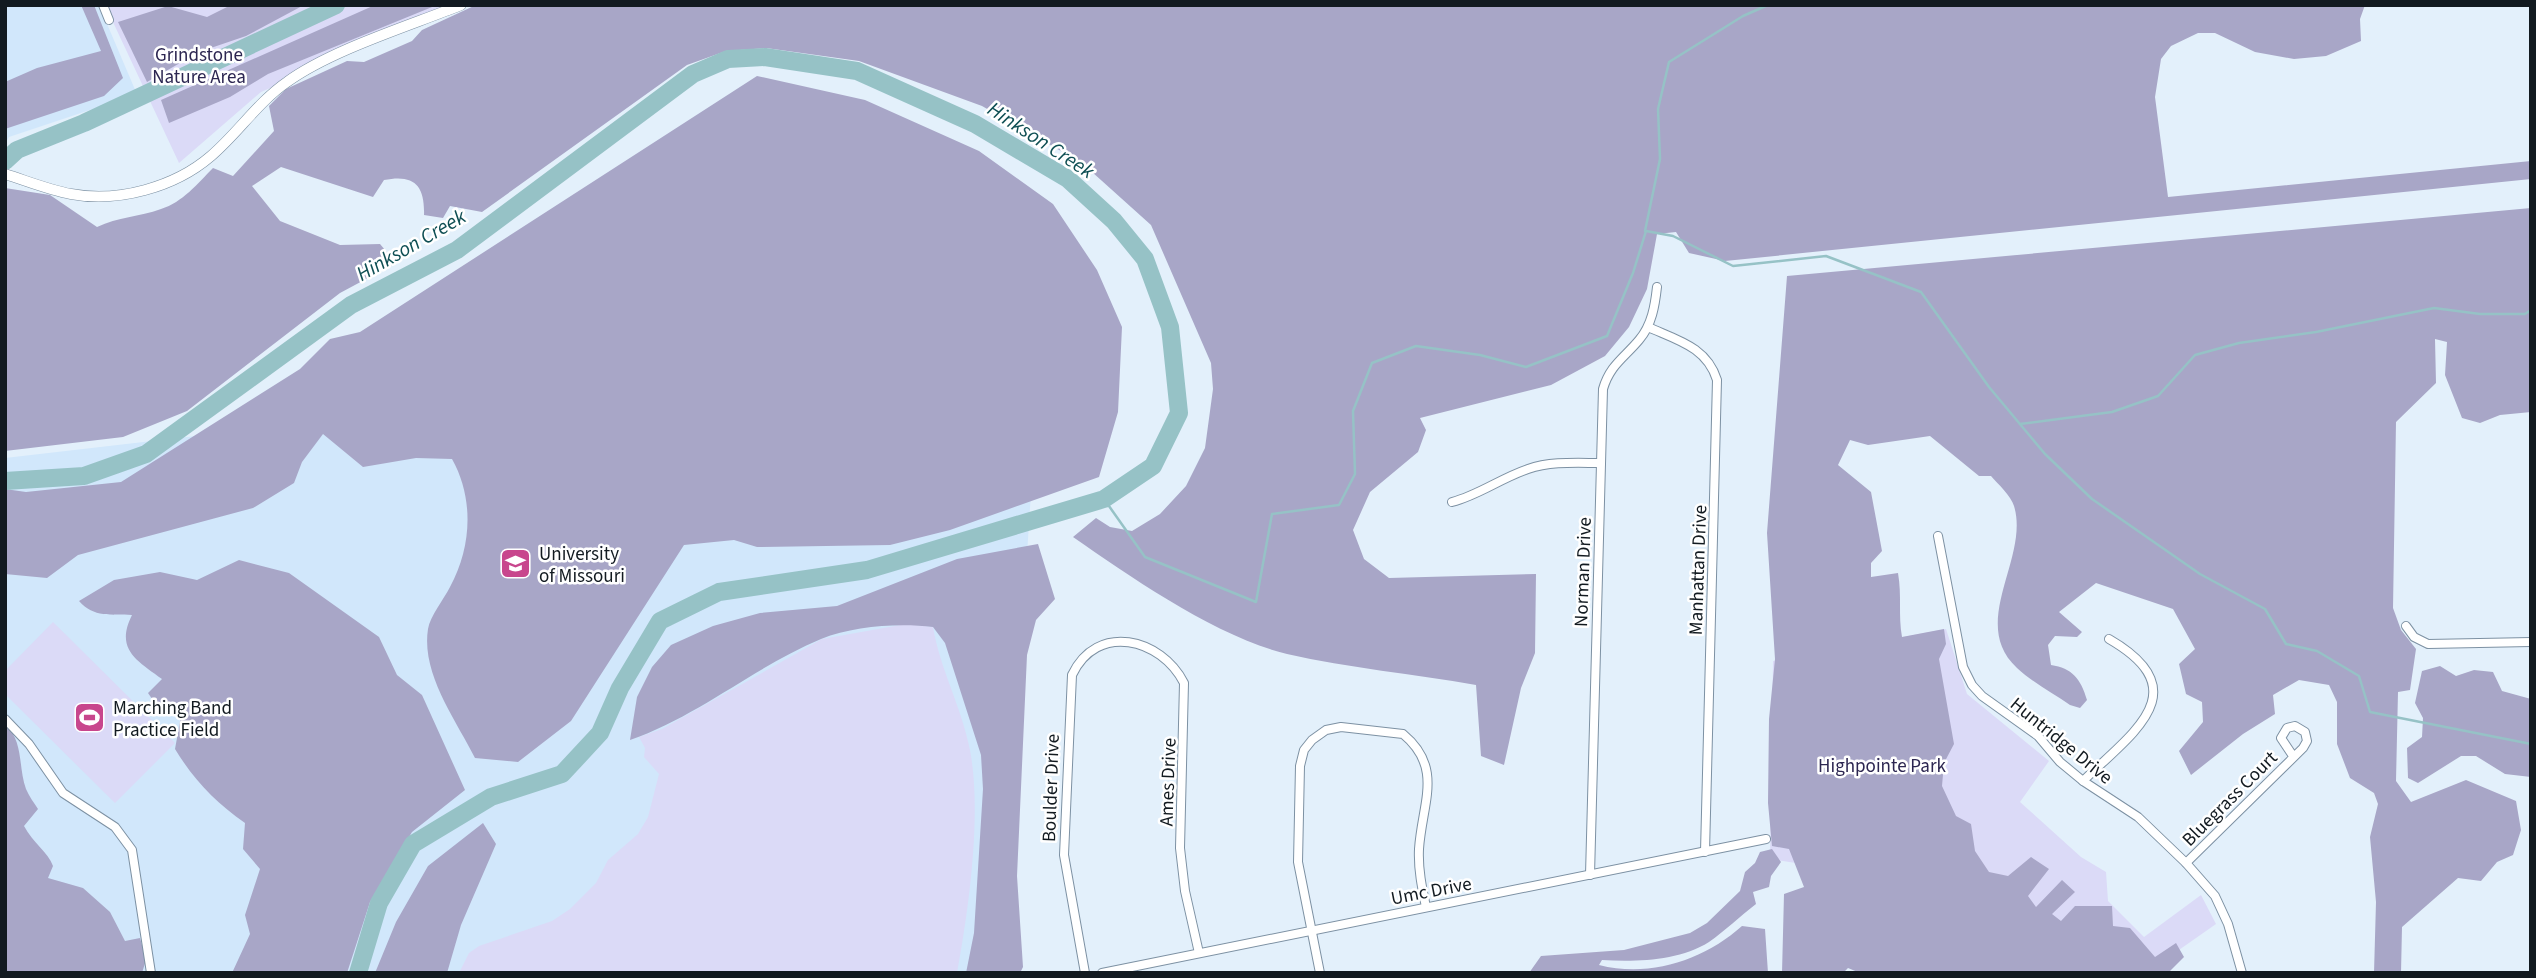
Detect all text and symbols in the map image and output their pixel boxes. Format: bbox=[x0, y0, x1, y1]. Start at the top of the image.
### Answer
park label: Grindstone Nature Area bbox=[152, 42, 246, 91]
water label: Hinkson Creek bbox=[982, 94, 1101, 186]
water label: Hinkson Creek bbox=[351, 201, 472, 289]
street label: Manhattan Drive bbox=[1683, 504, 1714, 636]
street label: Norman Drive bbox=[1568, 517, 1599, 627]
place label: University of Missouri bbox=[539, 541, 625, 590]
school or university icon: University of Missouri bbox=[499, 547, 533, 581]
street label: Huntridge Drive bbox=[2004, 691, 2118, 791]
place label: Marching Band Practice Field bbox=[113, 695, 232, 744]
sports icon: Marching Band Practice Field bbox=[73, 701, 107, 735]
street label: Boulder Drive bbox=[1036, 734, 1067, 843]
street label: Ames Drive bbox=[1153, 737, 1184, 827]
street label: Bluegrass Court bbox=[2176, 745, 2284, 853]
park label: Highpointe Park bbox=[1818, 753, 1946, 780]
street label: Umc Drive bbox=[1389, 870, 1474, 913]

